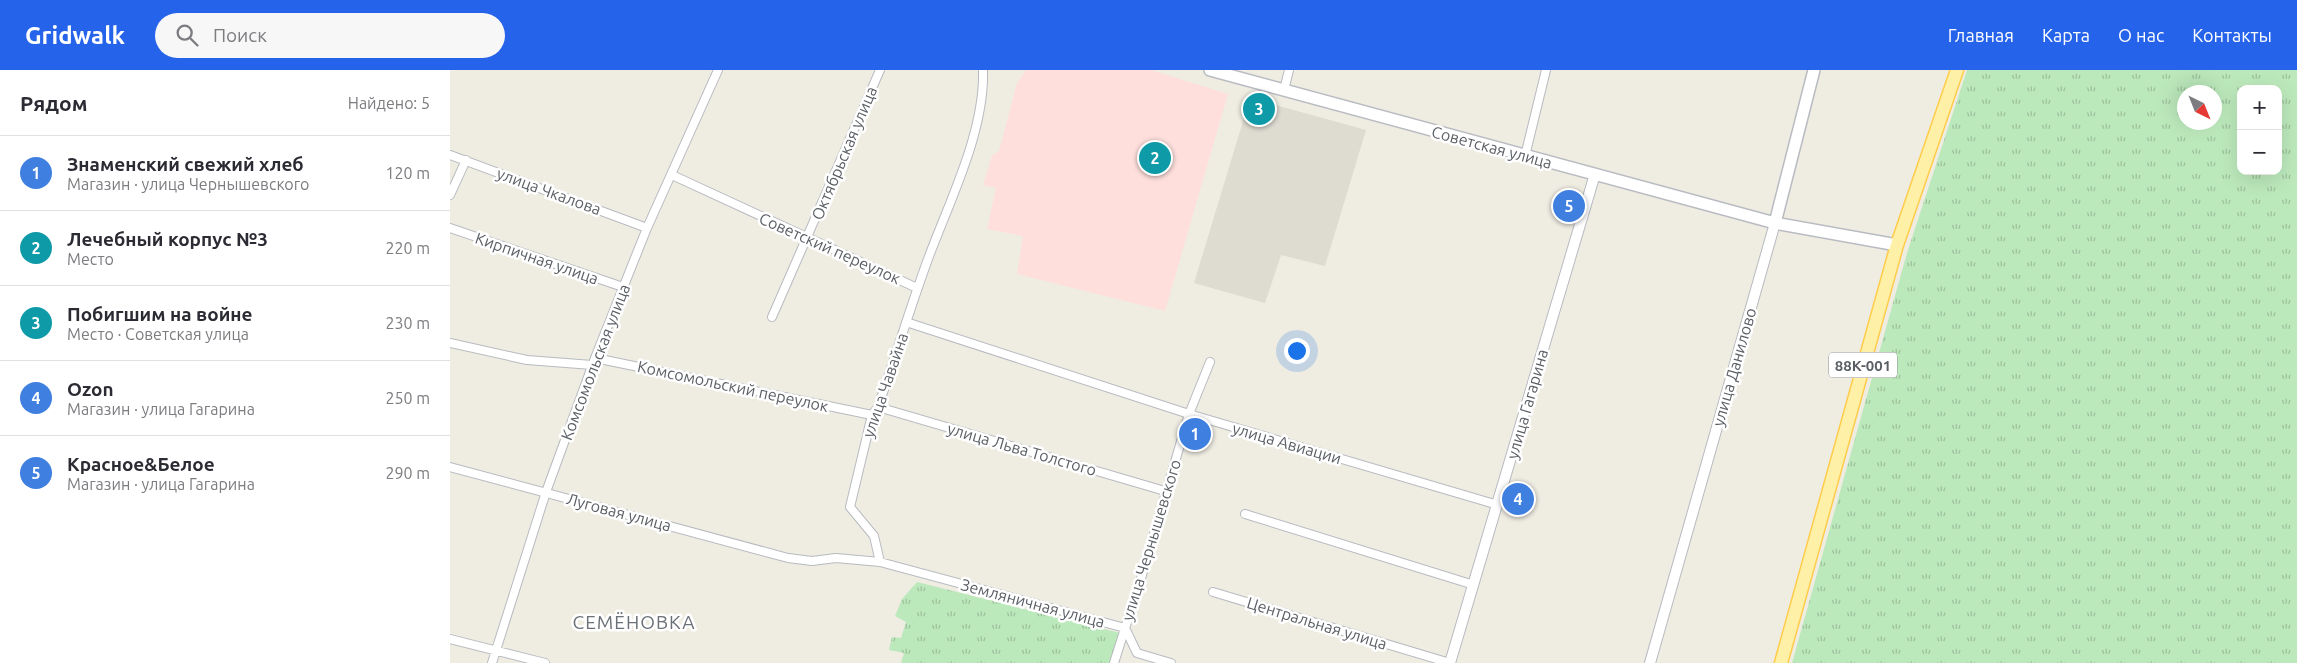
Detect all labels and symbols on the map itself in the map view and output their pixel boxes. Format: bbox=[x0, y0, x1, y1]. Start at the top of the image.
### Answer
street label: Октябрьская улица bbox=[808, 83, 880, 223]
north arrow bbox=[2177, 85, 2222, 130]
pin: 3 bbox=[1243, 90, 1275, 128]
street label: Советская улица bbox=[1430, 122, 1554, 172]
pin: 2 bbox=[1139, 139, 1171, 177]
street label: улица Чкалова bbox=[494, 164, 604, 218]
pin: 5 bbox=[1553, 187, 1585, 225]
street label: Советский переулок bbox=[757, 209, 903, 287]
street label: Кирпичная улица bbox=[473, 228, 601, 288]
street label: Комсомольская улица bbox=[557, 281, 633, 443]
street label: улица Данилово bbox=[1708, 306, 1760, 428]
street label: улица Чавайна bbox=[859, 330, 911, 440]
your location bbox=[1284, 338, 1310, 364]
street label: улица Гагарина bbox=[1503, 347, 1551, 461]
road number: 88К-001 bbox=[1829, 352, 1897, 378]
street label: Комсомольский переулок bbox=[636, 357, 830, 415]
pin: 1 bbox=[1179, 415, 1211, 453]
street label: улица Льва Толстого bbox=[945, 419, 1099, 479]
street label: улица Авиации bbox=[1230, 419, 1344, 467]
street label: улица Чернышевского bbox=[1118, 457, 1184, 623]
pin: 4 bbox=[1502, 480, 1534, 518]
street label: Луговая улица bbox=[565, 489, 673, 535]
street label: Земляничная улица bbox=[959, 575, 1107, 631]
street label: Центральная улица bbox=[1245, 593, 1389, 653]
district label: СЕМЁНОВКА bbox=[572, 611, 696, 633]

